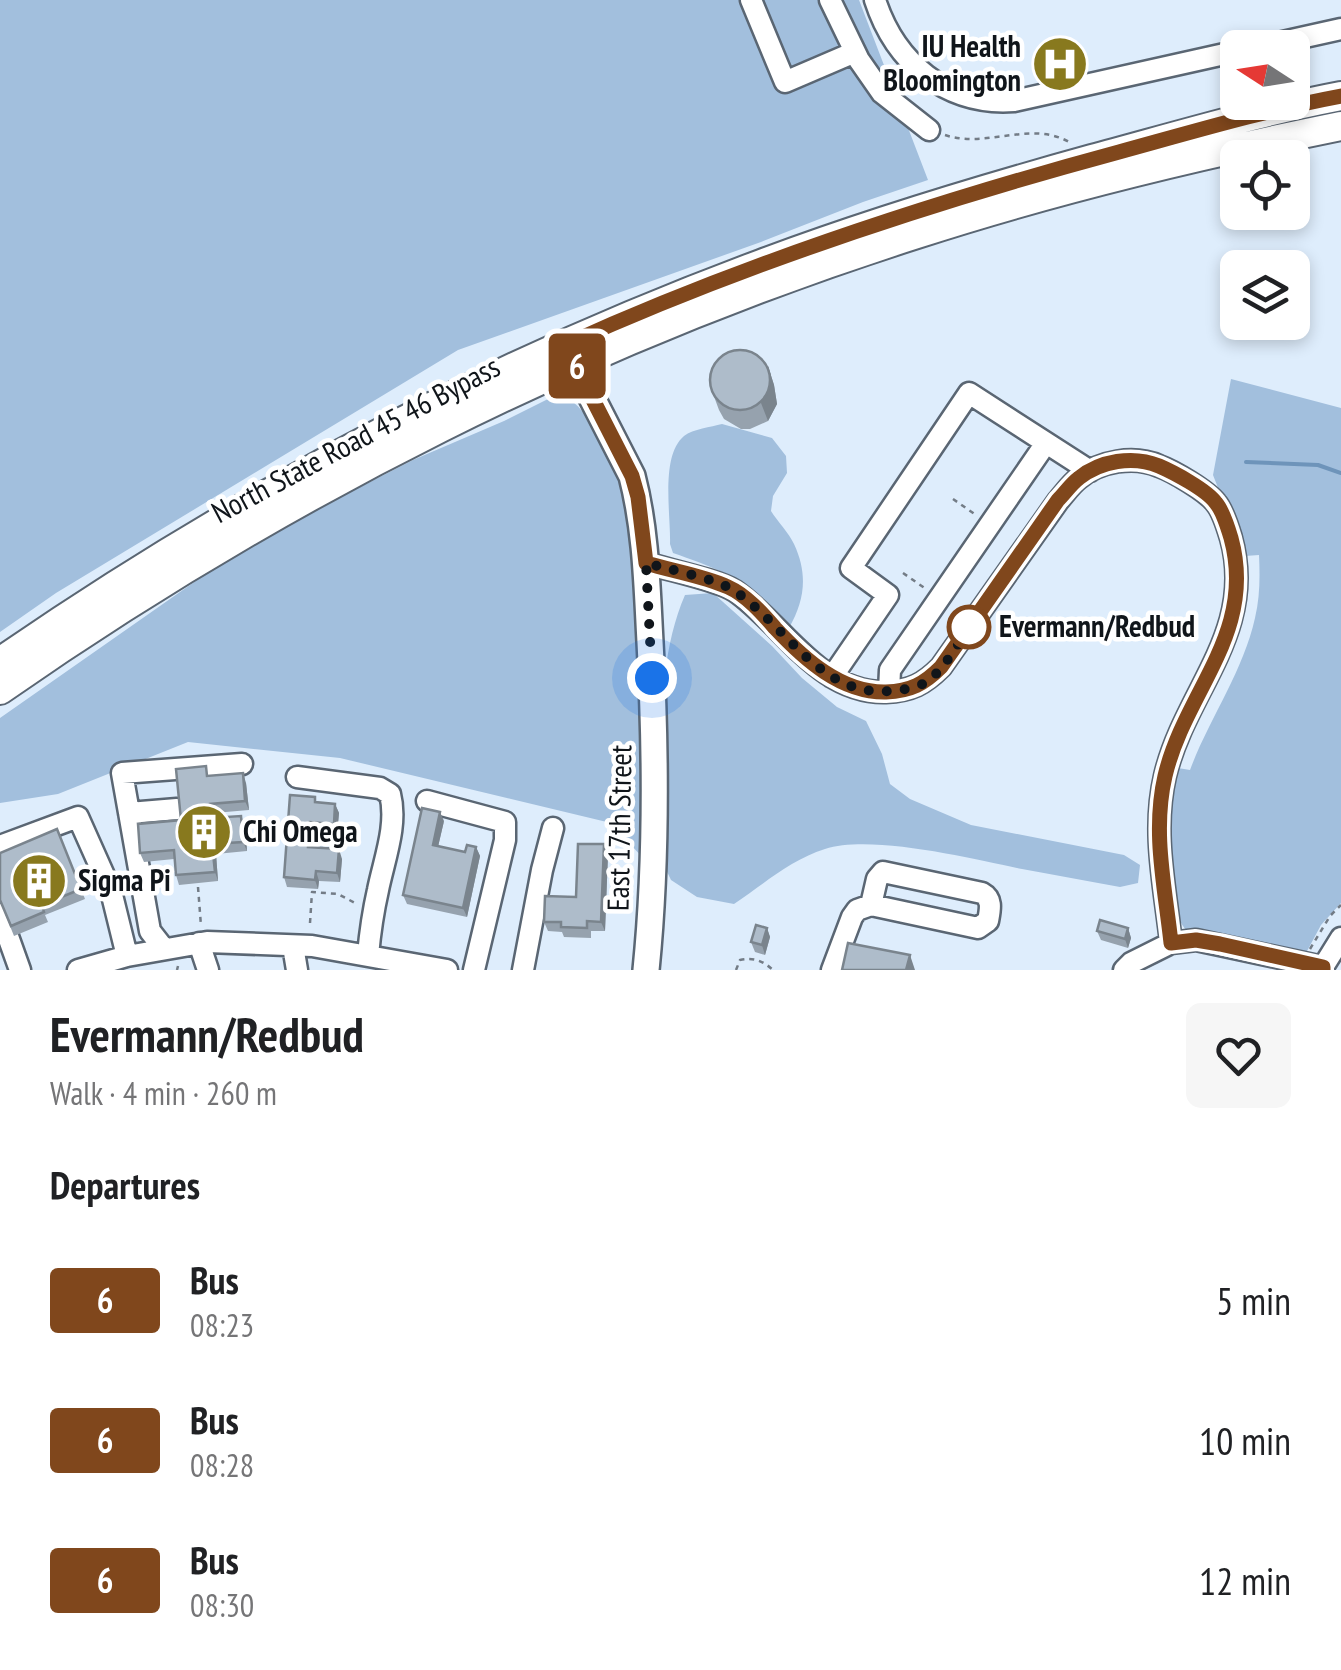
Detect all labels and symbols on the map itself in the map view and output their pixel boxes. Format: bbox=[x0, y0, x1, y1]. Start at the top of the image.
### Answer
place label: IU Health Bloomington bbox=[883, 26, 1021, 99]
north arrow bbox=[1220, 30, 1310, 120]
hospital icon: IU Health Bloomington bbox=[1030, 34, 1090, 94]
line badge: 6 bbox=[544, 334, 610, 398]
street label: North State Road 45 46 Bypass bbox=[205, 346, 506, 531]
marker: Evermann/Redbud bbox=[948, 606, 990, 648]
place label: Evermann/Redbud bbox=[999, 606, 1195, 645]
your location bbox=[627, 653, 677, 703]
street label: East 17th Street bbox=[598, 744, 639, 911]
building icon: Chi Omega bbox=[174, 802, 234, 862]
place label: Chi Omega bbox=[243, 811, 358, 850]
building icon: Sigma Pi bbox=[9, 851, 69, 911]
place label: Sigma Pi bbox=[78, 860, 171, 899]

